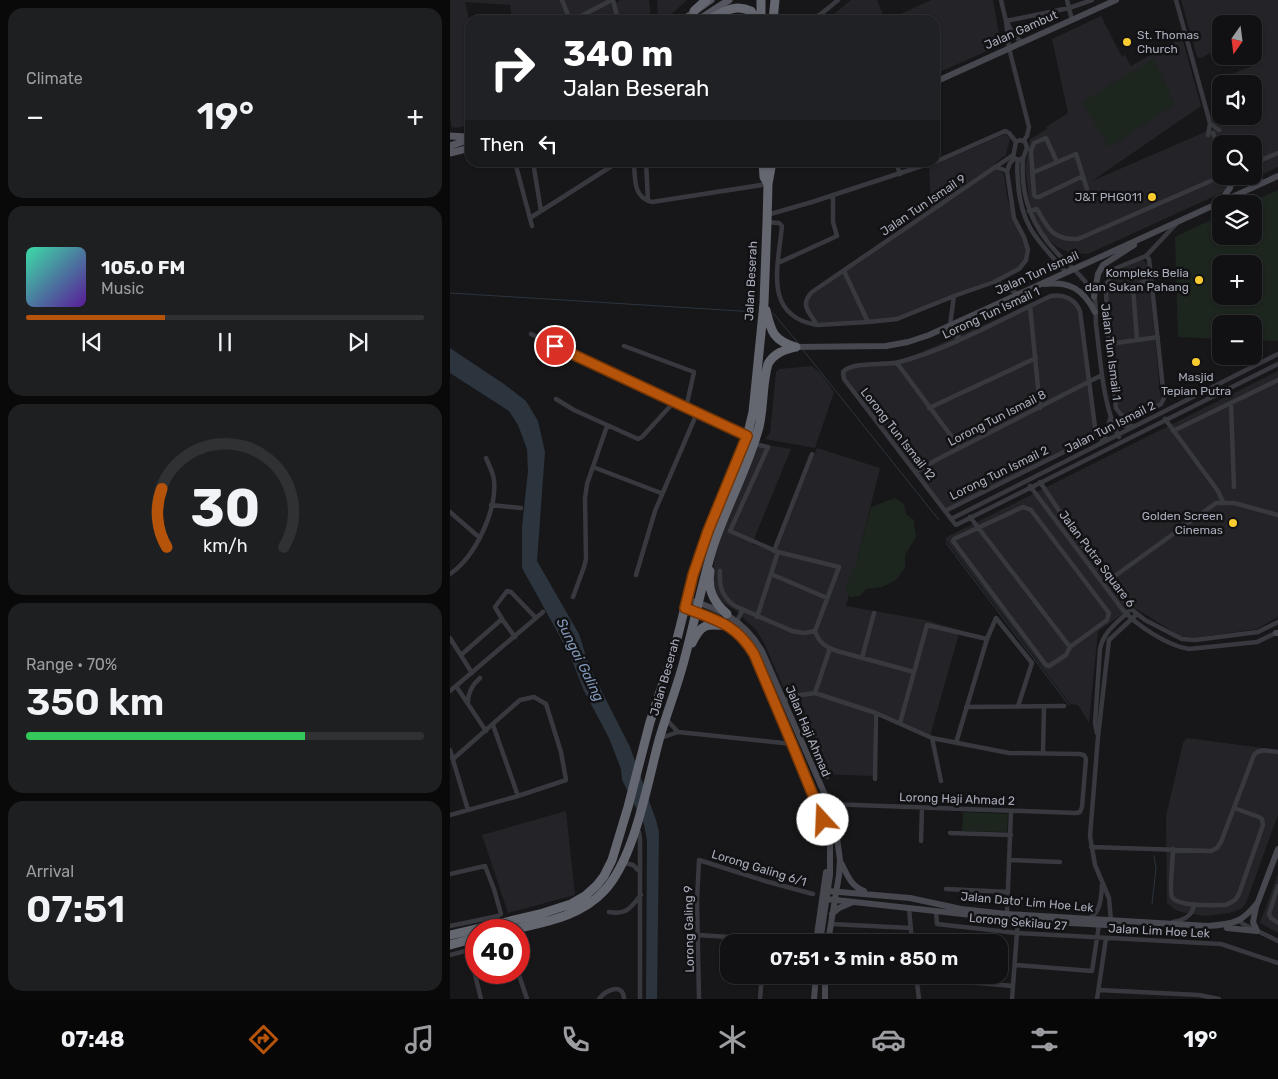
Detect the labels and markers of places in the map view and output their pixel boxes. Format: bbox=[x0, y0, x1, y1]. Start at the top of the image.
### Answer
place label: St. Thomas Church bbox=[1137, 28, 1199, 56]
marker: St. Thomas Church bbox=[1121, 36, 1133, 48]
place label: J&T PHG011 bbox=[1075, 190, 1142, 204]
marker: J&T PHG011 bbox=[1146, 191, 1158, 203]
place label: Kompleks Belia dan Sukan Pahang bbox=[1085, 266, 1189, 294]
marker: Kompleks Belia dan Sukan Pahang bbox=[1193, 274, 1205, 286]
pin bbox=[534, 325, 576, 367]
marker: Masjid Tepian Putra bbox=[1190, 356, 1202, 368]
place label: Masjid Tepian Putra bbox=[1161, 370, 1231, 398]
place label: Golden Screen Cinemas bbox=[1142, 509, 1223, 537]
marker: Golden Screen Cinemas bbox=[1227, 517, 1239, 529]

